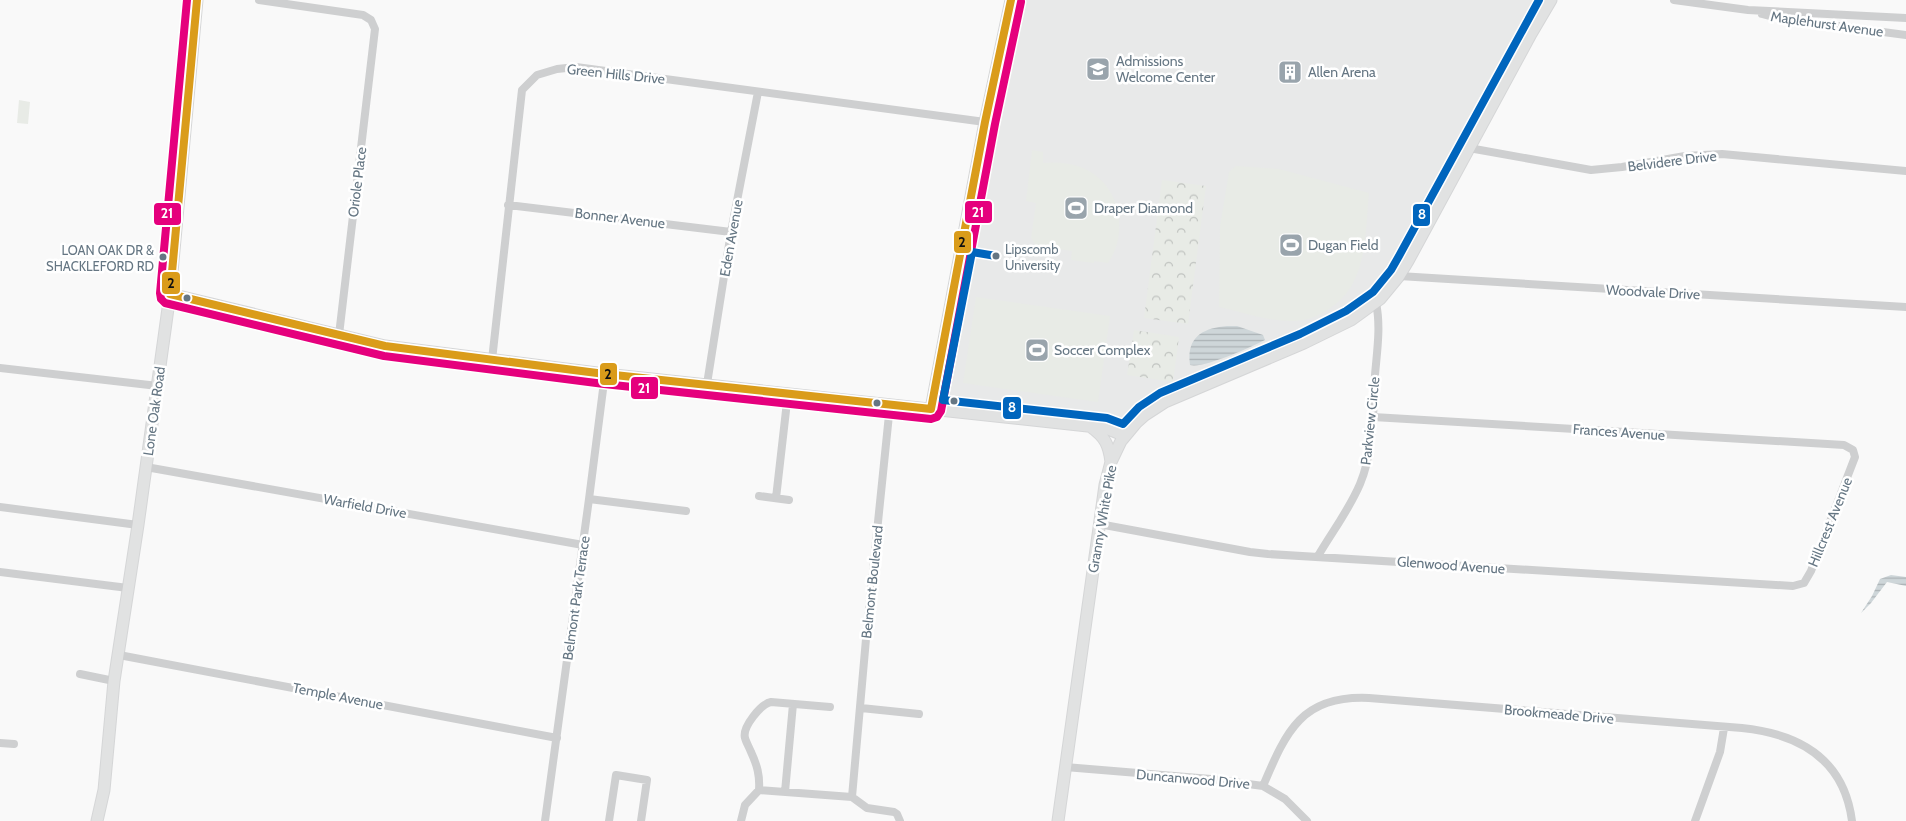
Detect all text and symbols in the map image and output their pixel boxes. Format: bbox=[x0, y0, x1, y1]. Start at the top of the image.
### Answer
street label: Maplehurst Avenue bbox=[1769, 7, 1885, 41]
place label: Admissions Welcome Center bbox=[1116, 52, 1216, 86]
school or university icon: Admissions Welcome Center bbox=[1085, 56, 1111, 82]
building icon: Allen Arena bbox=[1277, 59, 1303, 85]
street label: Green Hills Drive bbox=[566, 60, 666, 88]
place label: Allen Arena bbox=[1308, 63, 1376, 81]
street label: Oriole Place bbox=[344, 146, 370, 218]
street label: Belvidere Drive bbox=[1626, 147, 1718, 175]
sports icon: Draper Diamond bbox=[1063, 195, 1089, 221]
street label: Eden Avenue bbox=[715, 198, 747, 278]
place label: Draper Diamond bbox=[1094, 199, 1193, 217]
line badge: 21 bbox=[964, 200, 993, 224]
line badge: 21 bbox=[153, 202, 182, 226]
text: 21 bbox=[972, 203, 984, 221]
line badge: 8 bbox=[1412, 203, 1431, 227]
text: 21 bbox=[161, 204, 173, 222]
street label: Bonner Avenue bbox=[574, 204, 666, 232]
text: 8 bbox=[1418, 205, 1426, 223]
line badge: 2 bbox=[953, 230, 972, 254]
sports icon: Dugan Field bbox=[1278, 232, 1304, 258]
text: 2 bbox=[958, 233, 966, 251]
place label: Dugan Field bbox=[1308, 236, 1378, 254]
place label: Lipscomb University bbox=[1005, 241, 1061, 273]
place label: LOAN OAK DR & SHACKLEFORD RD bbox=[46, 242, 154, 274]
marker: Lipscomb University bbox=[991, 251, 1001, 261]
marker: LOAN OAK DR & SHACKLEFORD RD bbox=[158, 252, 168, 262]
line badge: 2 bbox=[161, 271, 181, 295]
text: 2 bbox=[167, 274, 175, 292]
street label: Woodvale Drive bbox=[1605, 281, 1701, 303]
unlabelled marker bbox=[182, 293, 192, 303]
sports icon: Soccer Complex bbox=[1024, 337, 1050, 363]
place label: Soccer Complex bbox=[1054, 341, 1151, 359]
line badge: 2 bbox=[599, 362, 618, 386]
street label: Lone Oak Road bbox=[139, 365, 169, 457]
text: 2 bbox=[604, 365, 612, 383]
line badge: 21 bbox=[630, 376, 659, 400]
street label: Parkview Circle bbox=[1356, 376, 1384, 466]
text: 21 bbox=[638, 379, 650, 397]
unlabelled marker bbox=[949, 396, 959, 406]
line badge: 8 bbox=[1002, 396, 1022, 420]
unlabelled marker bbox=[872, 398, 882, 408]
text: 8 bbox=[1008, 398, 1016, 416]
street label: Frances Avenue bbox=[1572, 420, 1666, 444]
street label: Granny White Pike bbox=[1084, 464, 1120, 574]
street label: Hillcrest Avenue bbox=[1804, 475, 1856, 569]
street label: Warfield Drive bbox=[322, 490, 408, 522]
street label: Belmont Boulevard bbox=[857, 525, 887, 639]
street label: Belmont Park Terrace bbox=[558, 535, 594, 661]
street label: Glenwood Avenue bbox=[1396, 552, 1506, 578]
street label: Temple Avenue bbox=[291, 678, 385, 714]
street label: Brookmeade Drive bbox=[1504, 700, 1614, 728]
street label: Duncanwood Drive bbox=[1136, 765, 1250, 793]

